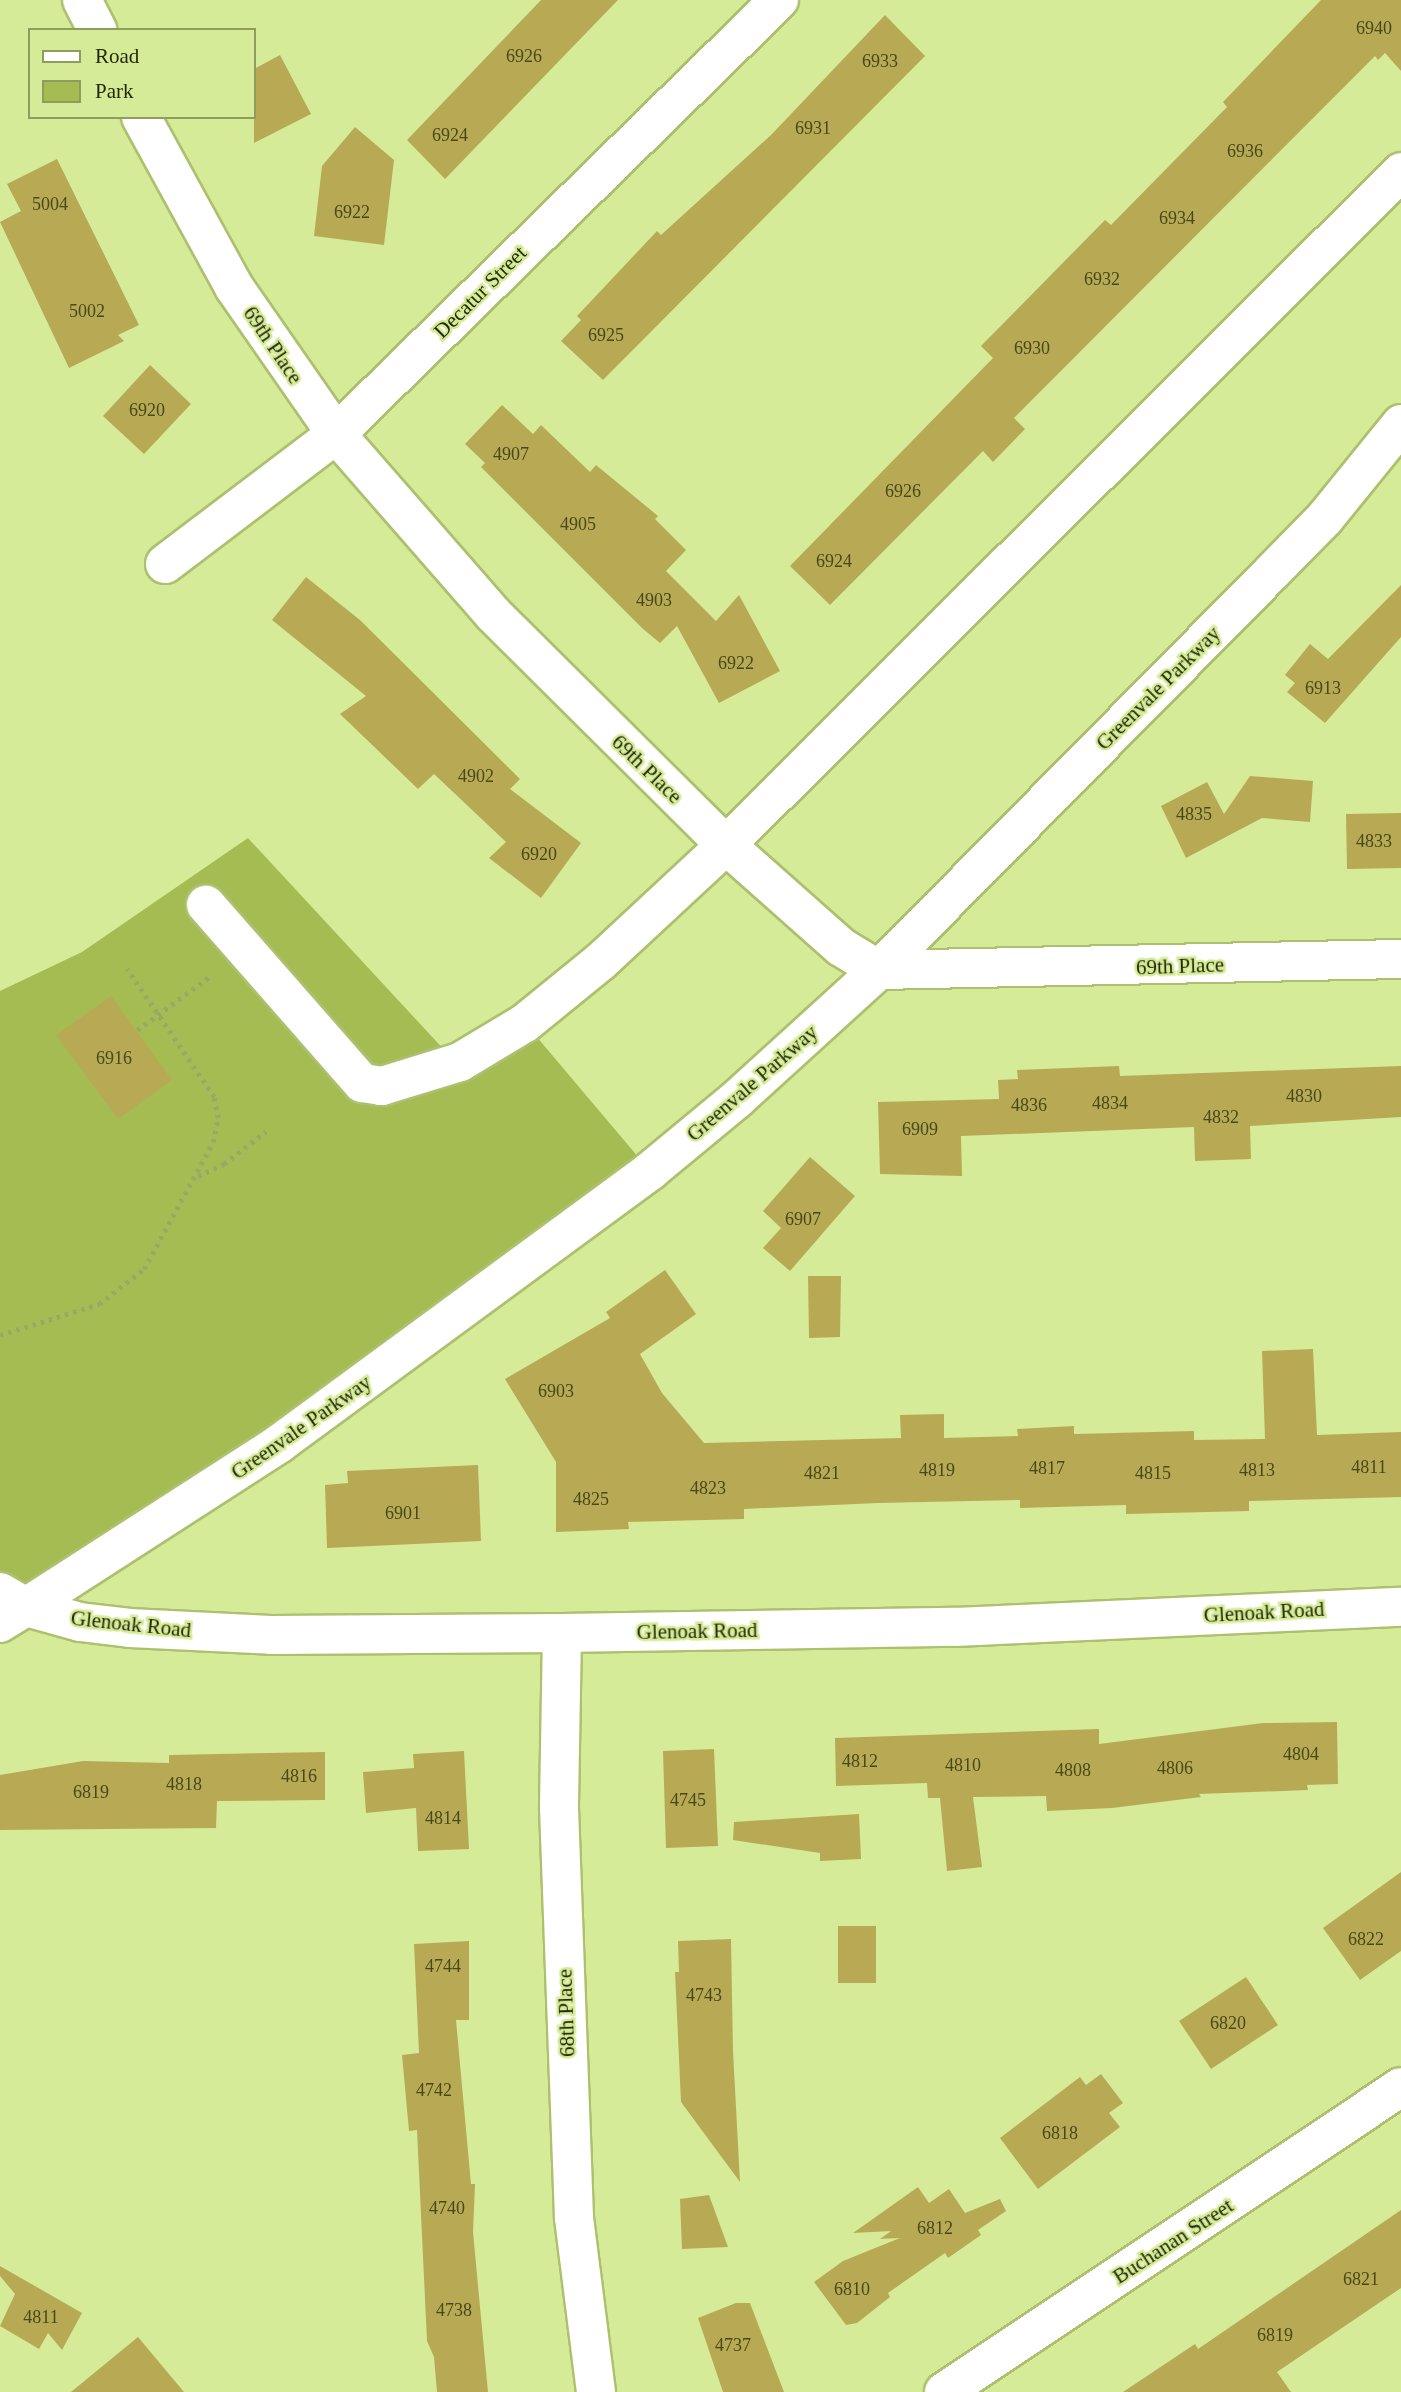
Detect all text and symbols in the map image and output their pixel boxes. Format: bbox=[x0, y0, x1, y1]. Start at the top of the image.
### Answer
house number: 6940 bbox=[1356, 17, 1392, 39]
legend bbox=[28, 28, 256, 119]
text: Road bbox=[95, 44, 139, 68]
house number: 6926 bbox=[506, 45, 542, 67]
house number: 6933 bbox=[862, 50, 898, 72]
text: Park bbox=[95, 79, 134, 103]
house number: 6931 bbox=[795, 117, 831, 139]
house number: 6924 bbox=[432, 124, 468, 146]
house number: 6936 bbox=[1227, 140, 1263, 162]
house number: 5004 bbox=[32, 193, 68, 215]
house number: 6922 bbox=[334, 201, 370, 223]
house number: 6934 bbox=[1159, 207, 1195, 229]
street label: Decatur Street bbox=[428, 240, 532, 344]
house number: 6932 bbox=[1084, 268, 1120, 290]
house number: 5002 bbox=[69, 300, 105, 322]
street label: 69th Place bbox=[238, 301, 308, 389]
house number: 6925 bbox=[588, 324, 624, 346]
house number: 6930 bbox=[1014, 337, 1050, 359]
house number: 6920 bbox=[129, 399, 165, 421]
house number: 4907 bbox=[493, 443, 529, 465]
house number: 6926 bbox=[885, 480, 921, 502]
house number: 4905 bbox=[560, 513, 596, 535]
house number: 6924 bbox=[816, 550, 852, 572]
house number: 4903 bbox=[636, 589, 672, 611]
street label: Greenvale Parkway bbox=[1091, 621, 1225, 755]
house number: 6922 bbox=[718, 652, 754, 674]
house number: 6913 bbox=[1305, 677, 1341, 699]
street label: 69th Place bbox=[607, 729, 687, 809]
house number: 4902 bbox=[458, 765, 494, 787]
house number: 4835 bbox=[1176, 803, 1212, 825]
house number: 4833 bbox=[1356, 830, 1392, 852]
house number: 6920 bbox=[521, 843, 557, 865]
street label: 69th Place bbox=[1136, 952, 1224, 980]
street label: Greenvale Parkway bbox=[681, 1019, 823, 1147]
house number: 6916 bbox=[96, 1047, 132, 1069]
house number: 4830 bbox=[1286, 1085, 1322, 1107]
house number: 4834 bbox=[1092, 1092, 1128, 1114]
house number: 4836 bbox=[1011, 1094, 1047, 1116]
house number: 4832 bbox=[1203, 1106, 1239, 1128]
house number: 6909 bbox=[902, 1118, 938, 1140]
house number: 6907 bbox=[785, 1208, 821, 1230]
street label: Greenvale Parkway bbox=[226, 1369, 376, 1485]
house number: 6903 bbox=[538, 1380, 574, 1402]
house number: 4811 bbox=[1351, 1456, 1387, 1478]
house number: 4817 bbox=[1029, 1457, 1065, 1479]
house number: 4819 bbox=[919, 1459, 955, 1481]
house number: 4813 bbox=[1239, 1459, 1275, 1481]
house number: 4821 bbox=[804, 1462, 840, 1484]
house number: 4815 bbox=[1135, 1462, 1171, 1484]
house number: 4823 bbox=[690, 1477, 726, 1499]
house number: 4825 bbox=[573, 1488, 609, 1510]
house number: 6901 bbox=[385, 1502, 421, 1524]
street label: Glenoak Road bbox=[1203, 1596, 1325, 1628]
street label: Glenoak Road bbox=[70, 1605, 192, 1643]
street label: Glenoak Road bbox=[636, 1617, 758, 1645]
house number: 4804 bbox=[1283, 1743, 1319, 1765]
house number: 4812 bbox=[842, 1750, 878, 1772]
house number: 4810 bbox=[945, 1754, 981, 1776]
house number: 4806 bbox=[1157, 1757, 1193, 1779]
house number: 4808 bbox=[1055, 1759, 1091, 1781]
house number: 4816 bbox=[281, 1765, 317, 1787]
house number: 4818 bbox=[166, 1773, 202, 1795]
house number: 6819 bbox=[73, 1781, 109, 1803]
house number: 4745 bbox=[670, 1789, 706, 1811]
house number: 4814 bbox=[425, 1807, 461, 1829]
house number: 6822 bbox=[1348, 1928, 1384, 1950]
house number: 4744 bbox=[425, 1955, 461, 1977]
street label: 68th Place bbox=[552, 1969, 580, 2057]
house number: 4743 bbox=[686, 1984, 722, 2006]
house number: 6820 bbox=[1210, 2012, 1246, 2034]
house number: 4742 bbox=[416, 2079, 452, 2101]
house number: 6818 bbox=[1042, 2122, 1078, 2144]
street label: Buchanan Street bbox=[1108, 2193, 1238, 2289]
house number: 4740 bbox=[429, 2197, 465, 2219]
house number: 6812 bbox=[917, 2217, 953, 2239]
house number: 6821 bbox=[1343, 2268, 1379, 2290]
house number: 6810 bbox=[834, 2278, 870, 2300]
house number: 4738 bbox=[436, 2299, 472, 2321]
house number: 4811 bbox=[23, 2306, 59, 2328]
house number: 6819 bbox=[1257, 2324, 1293, 2346]
house number: 4737 bbox=[715, 2334, 751, 2356]

